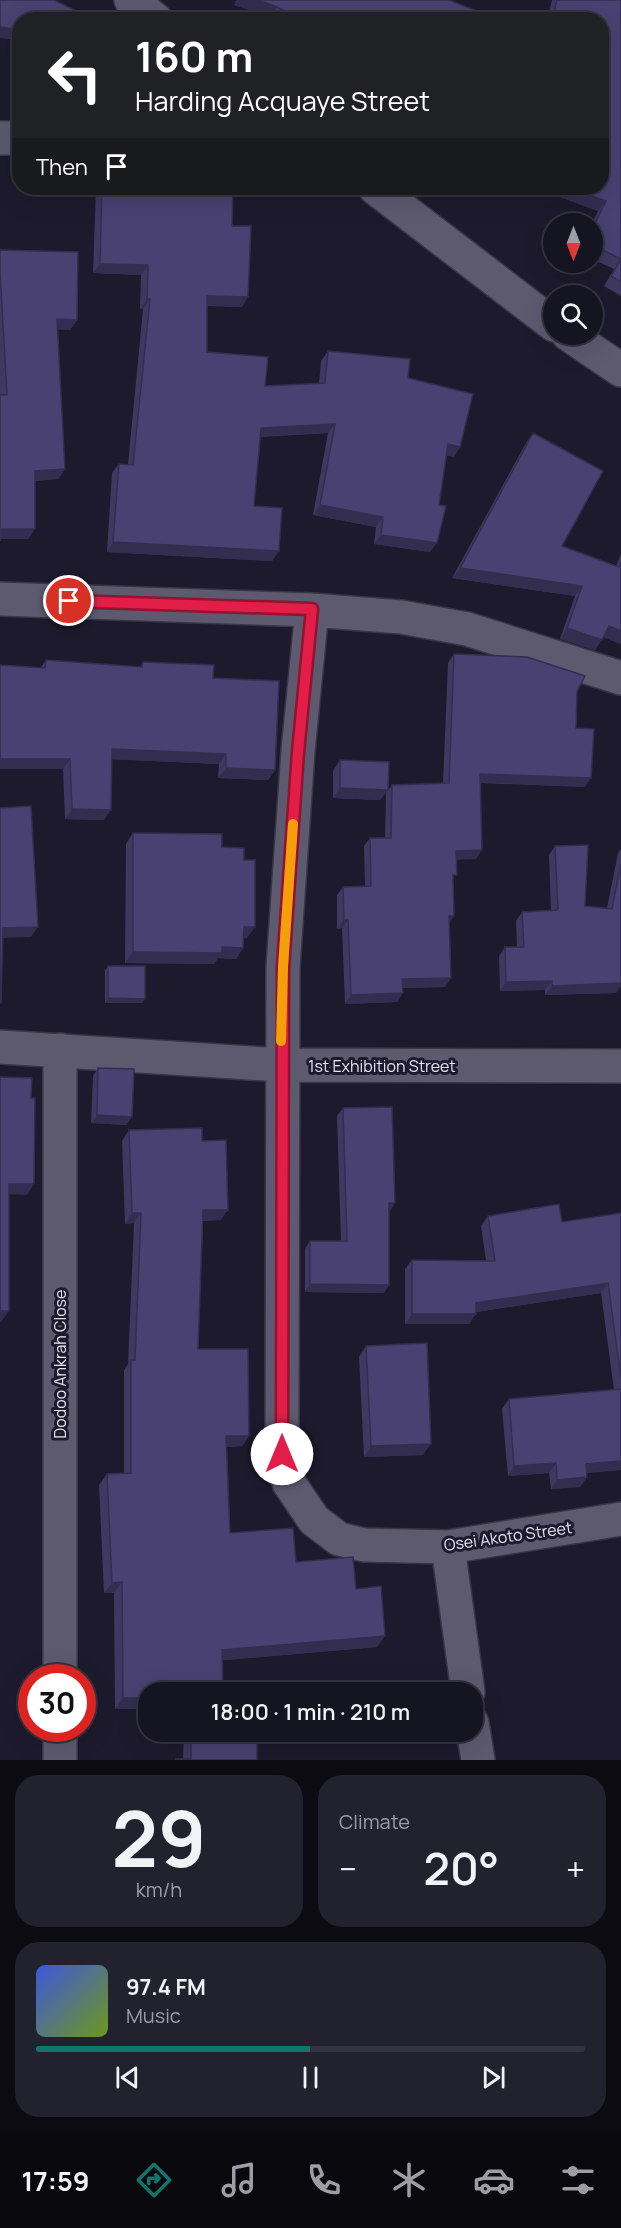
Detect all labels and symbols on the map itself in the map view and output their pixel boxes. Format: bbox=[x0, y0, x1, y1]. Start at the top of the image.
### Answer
north arrow bbox=[543, 213, 603, 273]
pin bbox=[43, 575, 94, 626]
street label: 1st Exhibition Street bbox=[308, 1055, 456, 1077]
street label: Dodoo Ankrah Close bbox=[49, 1290, 71, 1438]
position arrow bbox=[250, 1422, 314, 1486]
street label: Osei Akoto Street bbox=[442, 1516, 574, 1556]
speed limit sign: 30 bbox=[18, 1664, 96, 1742]

